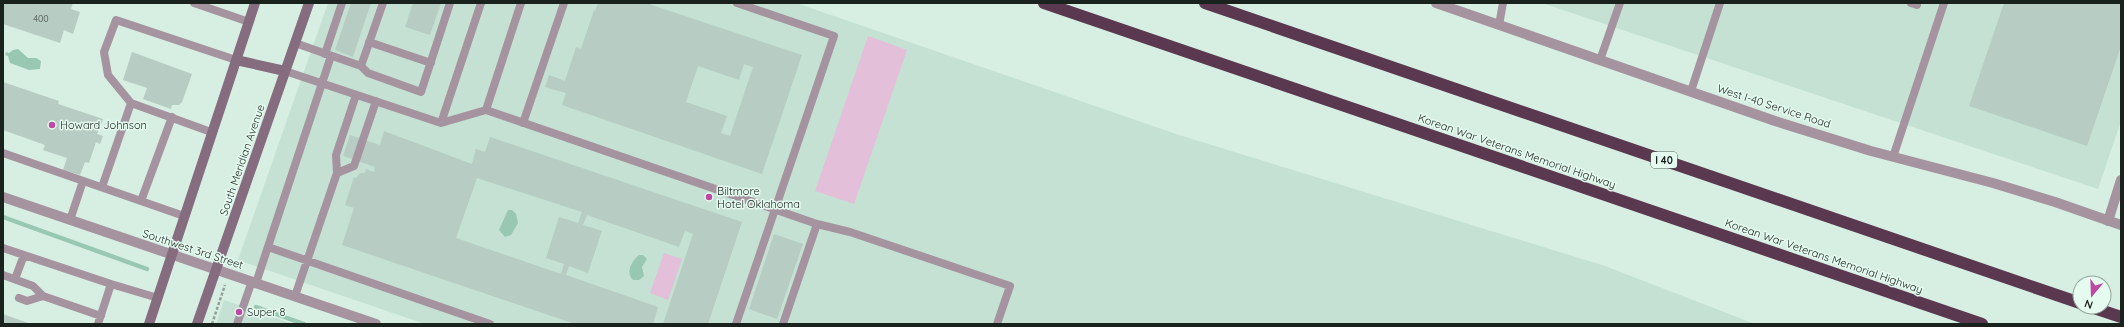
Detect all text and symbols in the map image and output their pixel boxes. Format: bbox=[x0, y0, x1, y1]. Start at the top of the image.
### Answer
house number: 400 bbox=[33, 13, 49, 24]
street label: West I-40 Service Road bbox=[1715, 81, 1833, 131]
street label: South Meridian Avenue bbox=[216, 103, 268, 217]
street label: Korean War Veterans Memorial Highway bbox=[1416, 110, 1618, 192]
place label: Howard Johnson bbox=[60, 118, 147, 132]
marker: Howard Johnson bbox=[47, 120, 57, 130]
road number: I 40 bbox=[1651, 152, 1677, 168]
place label: Biltmore Hotel Oklahoma bbox=[717, 184, 800, 211]
marker: Biltmore Hotel Oklahoma bbox=[704, 192, 714, 202]
street label: Korean War Veterans Memorial Highway bbox=[1723, 215, 1925, 297]
street label: Southwest 3rd Street bbox=[141, 226, 245, 272]
north arrow bbox=[2072, 275, 2112, 315]
text: N bbox=[2083, 297, 2095, 312]
place label: Super 8 bbox=[247, 305, 286, 319]
marker: Super 8 bbox=[234, 307, 244, 317]

